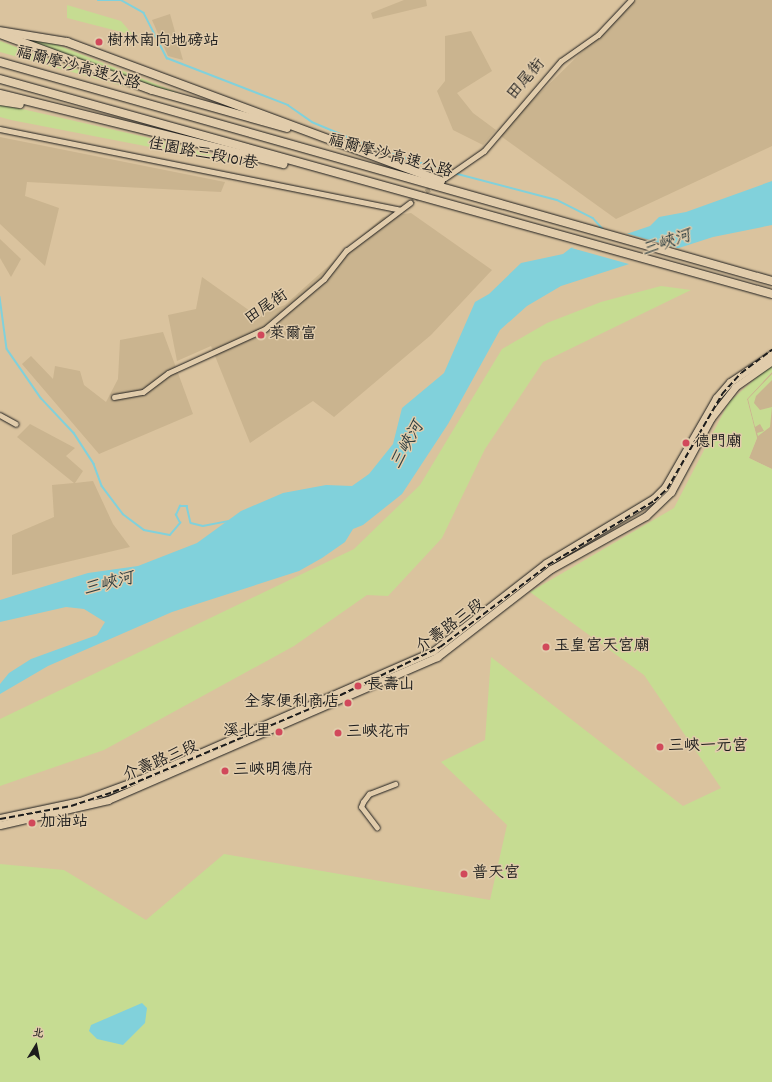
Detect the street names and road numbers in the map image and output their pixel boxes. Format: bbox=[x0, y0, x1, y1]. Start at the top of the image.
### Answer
street label: 福爾摩沙高速公路 bbox=[14, 43, 142, 95]
street label: 田尾街 bbox=[504, 56, 550, 104]
street label: 福爾摩沙高速公路 bbox=[326, 131, 454, 183]
street label: 佳園路三段101巷 bbox=[146, 135, 260, 175]
street label: 田尾街 bbox=[242, 287, 292, 329]
street label: 介壽路三段 bbox=[413, 596, 489, 658]
street label: 介壽路三段 bbox=[120, 738, 202, 786]

